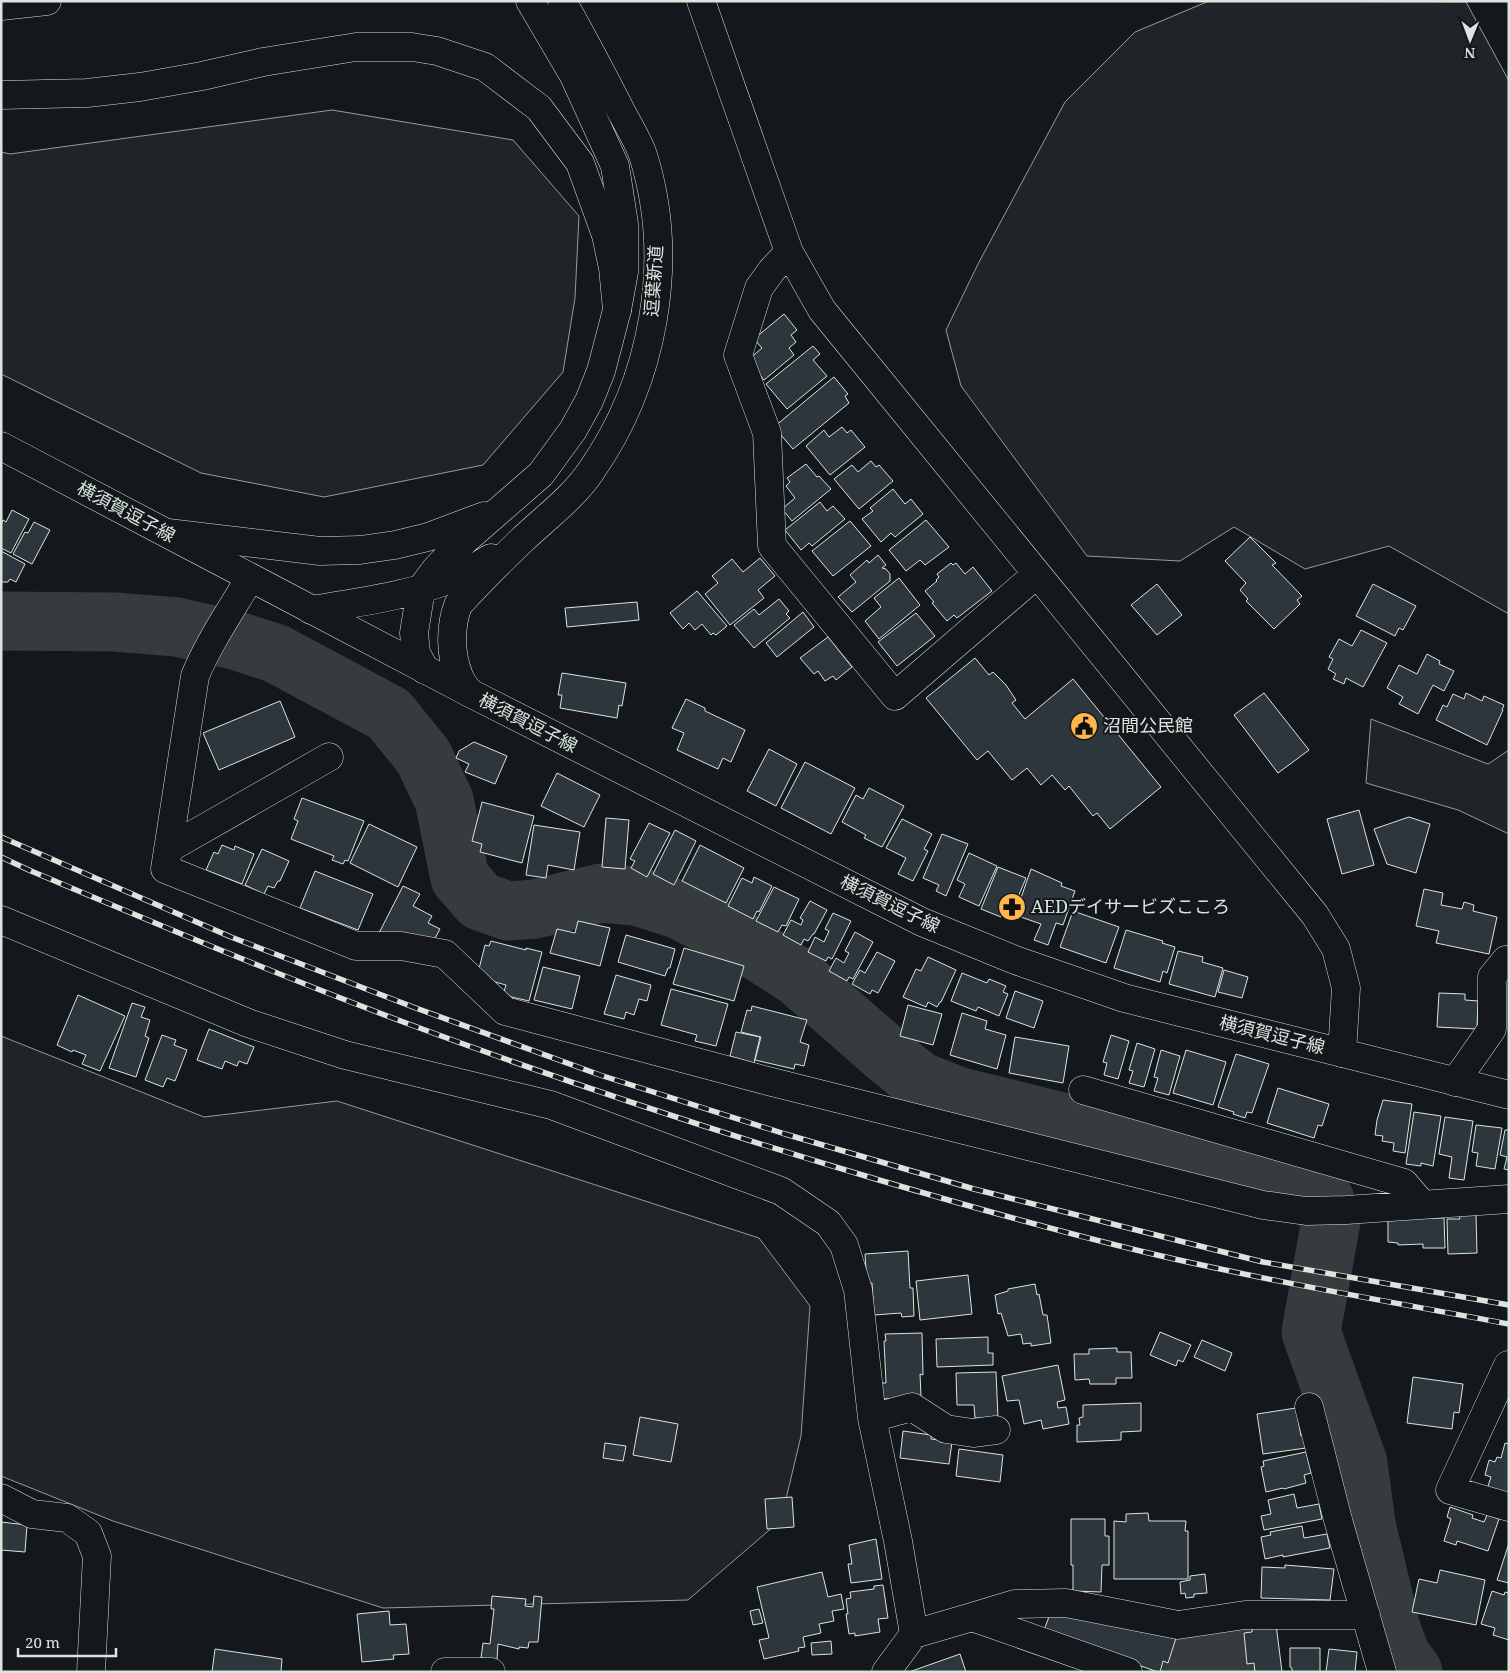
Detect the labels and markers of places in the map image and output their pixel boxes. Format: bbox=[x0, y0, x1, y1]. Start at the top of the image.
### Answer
public building icon: 沼間公民館 bbox=[1069, 711, 1099, 741]
place label: 沼間公民館 bbox=[1103, 713, 1193, 737]
pharmacy icon: AEDデイサービズこころ bbox=[997, 892, 1027, 922]
place label: AEDデイサービズこころ bbox=[1031, 894, 1230, 918]

